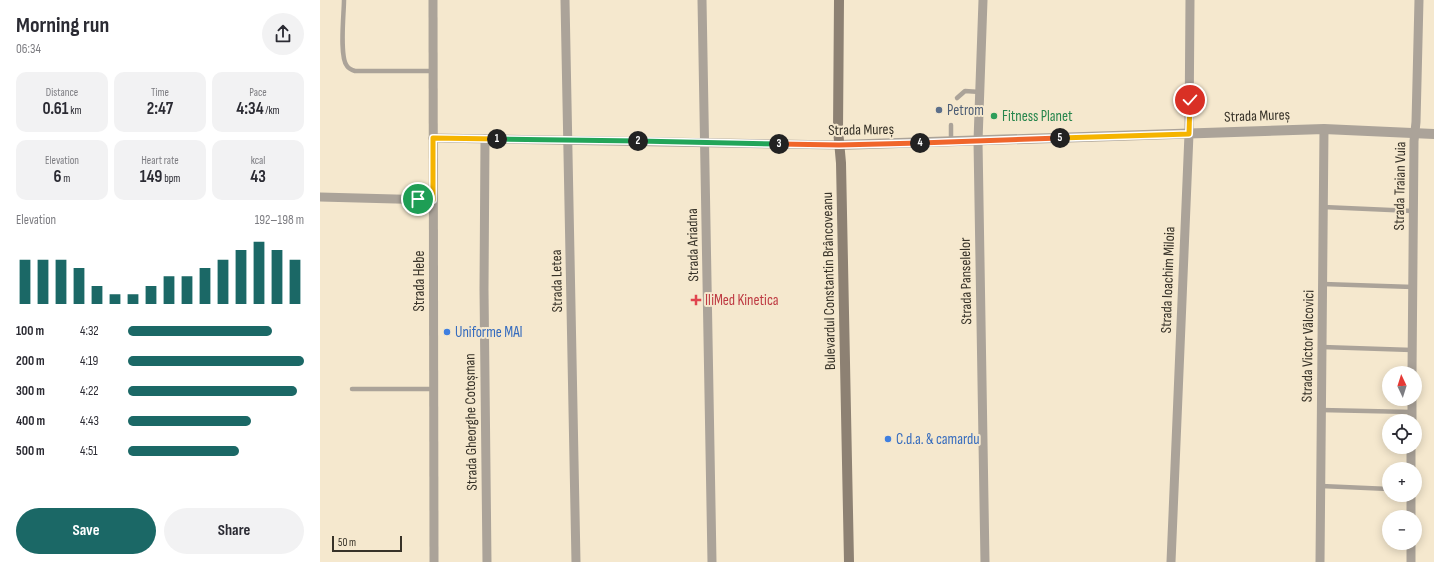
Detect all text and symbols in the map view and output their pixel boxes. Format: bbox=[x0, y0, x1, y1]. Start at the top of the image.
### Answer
text: Morning run bbox=[16, 12, 109, 39]
button: share bbox=[262, 13, 304, 55]
text: 06:34 bbox=[16, 41, 41, 57]
pin bbox=[1173, 83, 1207, 117]
text: Distance bbox=[46, 86, 78, 99]
text: Time bbox=[151, 86, 169, 99]
text: Pace bbox=[249, 86, 267, 99]
icon: check bbox=[1179, 89, 1201, 111]
text: 0.61 bbox=[43, 99, 68, 119]
text: 2:47 bbox=[147, 99, 173, 119]
text: 4:34 bbox=[236, 99, 264, 119]
place label: Petrom bbox=[947, 101, 984, 120]
text: km bbox=[68, 104, 81, 117]
text: /km bbox=[264, 104, 280, 117]
marker: Petrom bbox=[934, 105, 944, 115]
street label: Strada Mureș bbox=[1224, 105, 1290, 127]
place label: Fitness Planet bbox=[1002, 107, 1073, 126]
marker: Fitness Planet bbox=[989, 111, 999, 121]
street label: Strada Mureș bbox=[828, 120, 894, 140]
pin: 5 bbox=[1050, 128, 1070, 148]
pin: 1 bbox=[487, 129, 507, 149]
pin: 2 bbox=[628, 131, 648, 151]
text: 5 bbox=[1058, 131, 1062, 144]
text: 1 bbox=[495, 132, 499, 145]
pin: 4 bbox=[910, 133, 930, 153]
text: 2 bbox=[636, 134, 640, 147]
pin: 3 bbox=[769, 134, 789, 154]
text: 4 bbox=[917, 136, 923, 149]
text: 3 bbox=[777, 137, 781, 150]
street label: Strada Traian Vuia bbox=[1390, 141, 1410, 231]
text: Elevation bbox=[45, 154, 79, 167]
text: Heart rate bbox=[141, 154, 179, 167]
text: kcal bbox=[251, 154, 265, 167]
text: 6 bbox=[54, 167, 62, 187]
text: 149 bbox=[140, 167, 162, 187]
text: 43 bbox=[250, 167, 266, 187]
text: m bbox=[62, 172, 70, 185]
text: bpm bbox=[162, 172, 180, 185]
pin bbox=[401, 182, 435, 216]
icon: arrive bbox=[407, 188, 429, 210]
street label: Bulevardul Constantin Brâncoveanu bbox=[818, 192, 840, 370]
street label: Strada Ariadna bbox=[683, 208, 703, 282]
text: Elevation bbox=[16, 212, 56, 228]
text: 192–198 m bbox=[255, 212, 304, 228]
street label: Strada Ioachim Miloia bbox=[1157, 226, 1179, 334]
street label: Strada Panselelor bbox=[956, 237, 976, 325]
street label: Strada Letea bbox=[547, 249, 567, 313]
street label: Strada Hebe bbox=[410, 250, 429, 312]
street label: Strada Victor Vâlcovici bbox=[1298, 289, 1318, 402]
place label: IliMed Kinetica bbox=[705, 291, 779, 310]
marker: IliMed Kinetica bbox=[690, 294, 702, 306]
text: 100 m bbox=[16, 323, 44, 339]
text: 4:32 bbox=[80, 323, 99, 339]
place label: Uniforme MAI bbox=[455, 323, 523, 342]
marker: Uniforme MAI bbox=[442, 327, 452, 337]
text: 200 m bbox=[16, 353, 45, 369]
text: 4:19 bbox=[80, 353, 98, 369]
street label: Strada Gheorghe Cotoșman bbox=[460, 353, 482, 491]
north arrow bbox=[1382, 366, 1422, 406]
map controls bbox=[1382, 366, 1422, 550]
text: 300 m bbox=[16, 383, 45, 399]
text: 4:22 bbox=[80, 383, 99, 399]
text: 400 m bbox=[16, 413, 45, 429]
text: 4:43 bbox=[80, 413, 99, 429]
button: locate bbox=[1382, 414, 1422, 454]
place label: C.d.a. & camardu bbox=[896, 430, 980, 449]
marker: C.d.a. & camardu bbox=[883, 434, 893, 444]
text: 500 m bbox=[16, 443, 45, 459]
text: 4:51 bbox=[80, 443, 98, 459]
button: + bbox=[1382, 462, 1422, 502]
button: Save bbox=[16, 508, 156, 554]
button: Share bbox=[164, 508, 304, 554]
button: − bbox=[1382, 510, 1422, 550]
scale bar bbox=[332, 534, 402, 553]
text: 50 m bbox=[338, 536, 356, 549]

